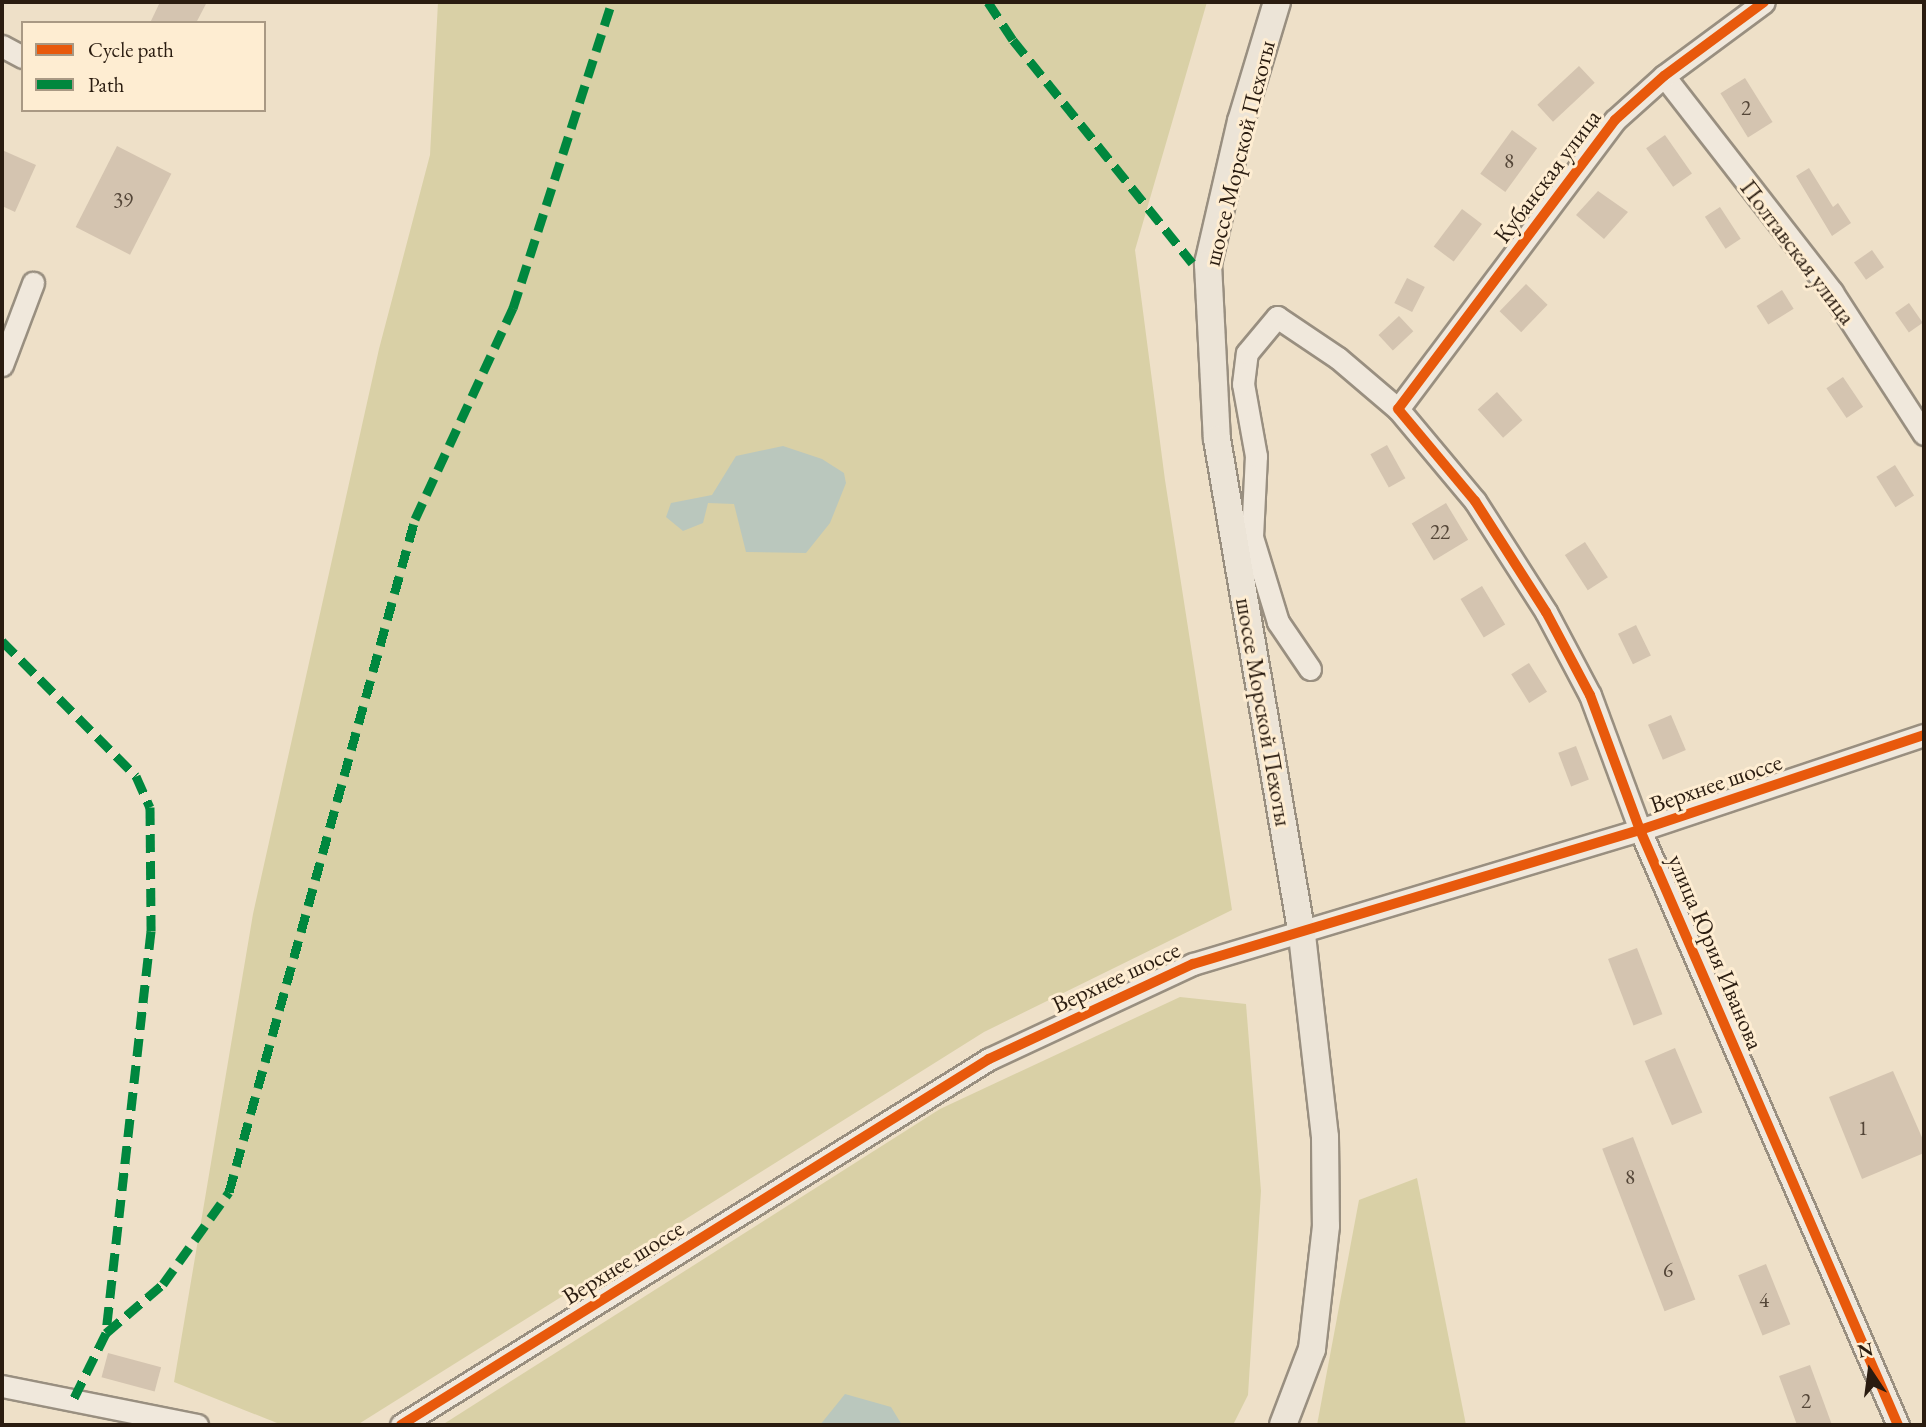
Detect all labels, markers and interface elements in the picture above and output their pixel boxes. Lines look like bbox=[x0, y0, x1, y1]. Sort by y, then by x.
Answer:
legend bbox=[21, 21, 266, 112]
text: Cycle path bbox=[88, 36, 174, 63]
street label: шоссе Морской Пехоты bbox=[1197, 37, 1281, 269]
text: Path bbox=[88, 71, 124, 98]
house number: 2 bbox=[1741, 95, 1751, 121]
street label: Кубанская улица bbox=[1487, 103, 1607, 249]
house number: 8 bbox=[1504, 148, 1514, 174]
street label: Полтавская улица bbox=[1734, 174, 1862, 330]
house number: 39 bbox=[113, 187, 133, 213]
house number: 22 bbox=[1430, 519, 1450, 545]
street label: шоссе Морской Пехоты bbox=[1230, 596, 1298, 828]
street label: Верхнее шоссе bbox=[1646, 747, 1786, 819]
street label: улица Юрия Иванова bbox=[1662, 850, 1770, 1054]
street label: Верхнее шоссе bbox=[1048, 935, 1184, 1019]
house number: 1 bbox=[1858, 1115, 1868, 1141]
house number: 8 bbox=[1625, 1164, 1635, 1190]
street label: Верхнее шоссе bbox=[557, 1213, 689, 1311]
house number: 6 bbox=[1663, 1257, 1673, 1283]
house number: 4 bbox=[1759, 1287, 1769, 1313]
north arrow bbox=[1835, 1336, 1905, 1406]
text: N bbox=[1855, 1336, 1875, 1364]
house number: 2 bbox=[1801, 1388, 1811, 1414]

